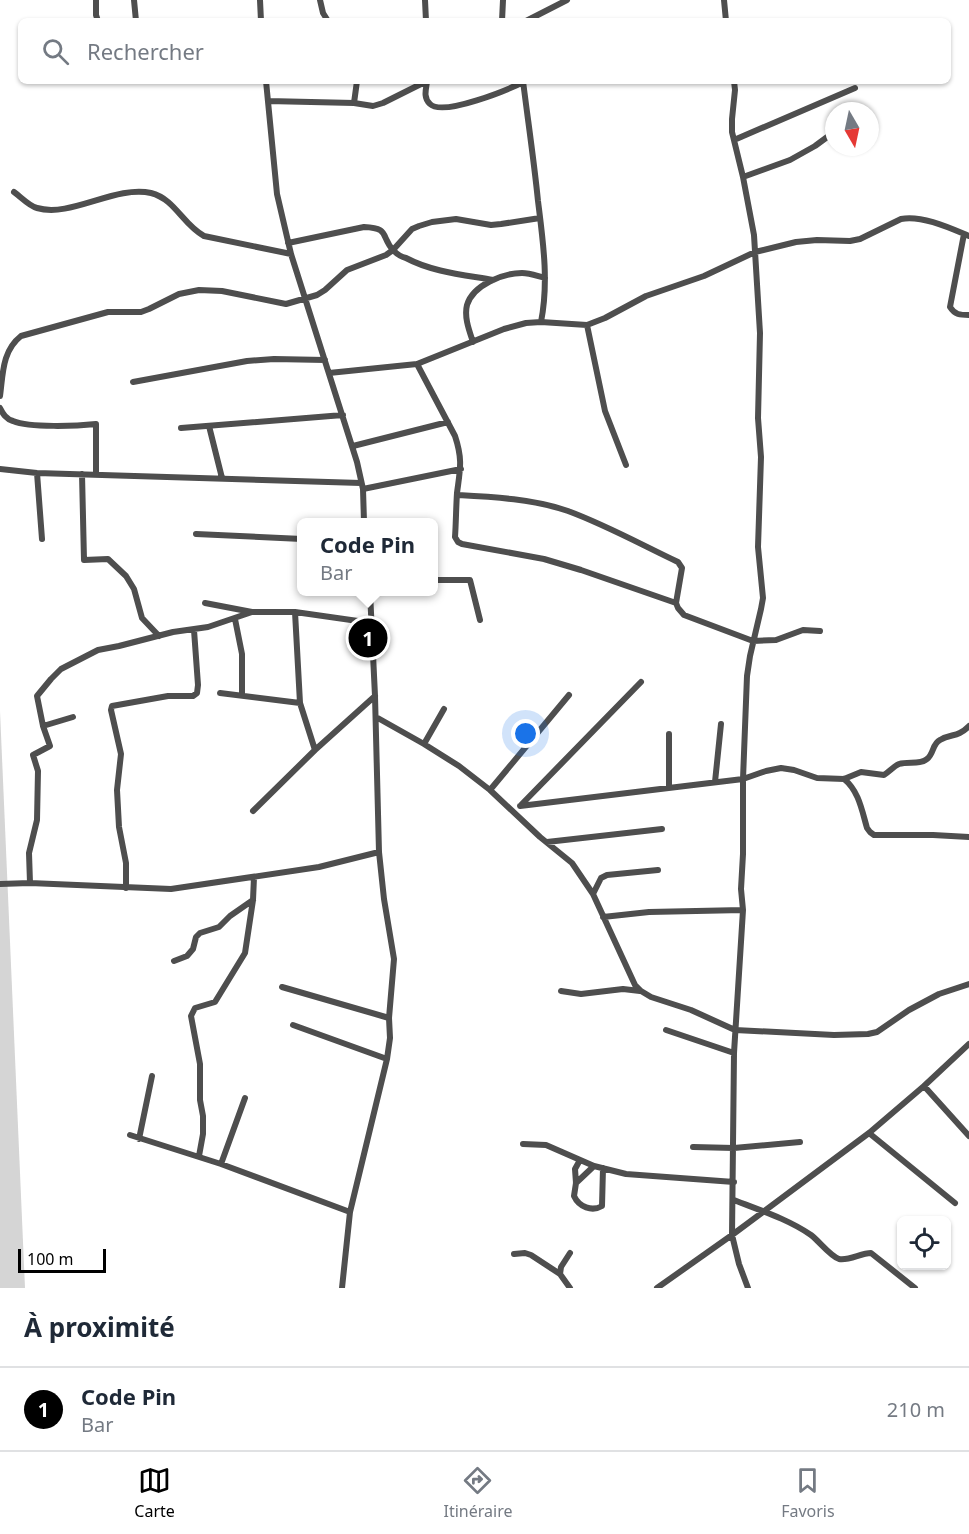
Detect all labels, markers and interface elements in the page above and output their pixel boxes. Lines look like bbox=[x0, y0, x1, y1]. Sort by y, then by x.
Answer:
search box bbox=[18, 18, 951, 84]
icon: search bbox=[39, 35, 72, 68]
text: Rechercher bbox=[87, 36, 204, 66]
north arrow bbox=[825, 102, 879, 156]
popup bbox=[297, 518, 438, 596]
text: Code Pin bbox=[320, 529, 415, 559]
text: Bar bbox=[320, 559, 352, 586]
pin: 1 bbox=[348, 616, 388, 660]
your location bbox=[511, 719, 540, 748]
map controls bbox=[897, 1216, 951, 1270]
button: locate bbox=[897, 1216, 951, 1270]
scale bar bbox=[18, 1246, 106, 1274]
text: 100 m bbox=[27, 1248, 74, 1270]
text: À proximité bbox=[24, 1309, 175, 1345]
text: Code Pin bbox=[81, 1381, 176, 1411]
text: 1 bbox=[38, 1396, 49, 1423]
text: 210 m bbox=[887, 1396, 945, 1423]
text: Bar bbox=[81, 1411, 113, 1438]
tab: Carte bbox=[134, 1464, 175, 1522]
tab: Itinéraire bbox=[444, 1464, 512, 1522]
tab: Favoris bbox=[781, 1464, 835, 1522]

